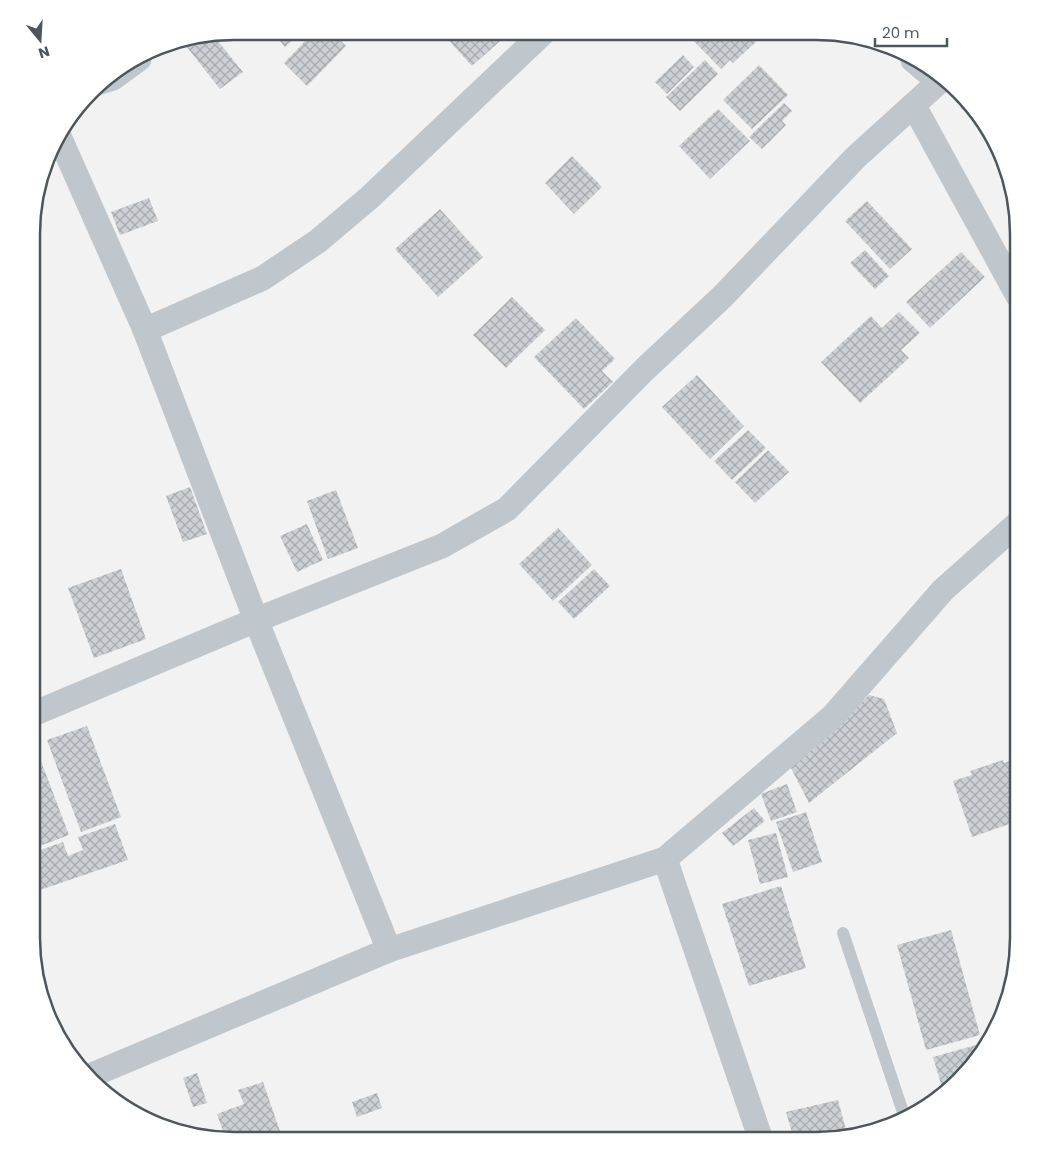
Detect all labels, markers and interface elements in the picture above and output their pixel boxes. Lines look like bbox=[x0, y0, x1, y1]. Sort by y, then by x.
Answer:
north arrow bbox=[15, 15, 65, 65]
scale bar bbox=[875, 15, 948, 47]
text: 20 m bbox=[882, 22, 920, 43]
text: N bbox=[36, 41, 52, 64]

